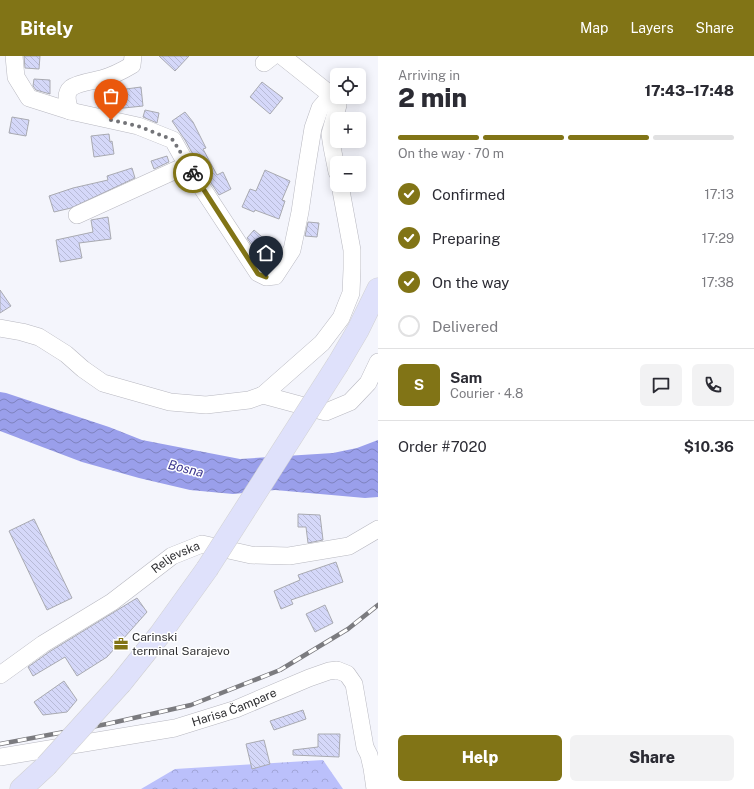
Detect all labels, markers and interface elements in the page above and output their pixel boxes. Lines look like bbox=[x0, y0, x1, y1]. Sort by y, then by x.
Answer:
text: Bitely bbox=[20, 17, 73, 39]
text: Map bbox=[580, 20, 608, 36]
text: Layers bbox=[630, 20, 674, 36]
text: Share bbox=[696, 20, 734, 36]
map controls bbox=[330, 68, 366, 192]
button: locate bbox=[330, 68, 366, 104]
text: Arriving in bbox=[398, 68, 460, 83]
pin bbox=[94, 79, 128, 120]
text: 2 min bbox=[398, 82, 467, 113]
text: 17:43–17:48 bbox=[644, 82, 734, 99]
icon: bag bbox=[100, 85, 122, 107]
button: + bbox=[330, 112, 366, 148]
text: On the way · 70 m bbox=[398, 146, 504, 161]
courier bbox=[173, 153, 213, 193]
button: − bbox=[330, 156, 366, 192]
icon: bike bbox=[182, 162, 204, 184]
icon: check bbox=[398, 183, 420, 205]
text: Confirmed bbox=[432, 186, 505, 203]
text: 17:13 bbox=[704, 187, 734, 202]
icon: check bbox=[398, 227, 420, 249]
text: Preparing bbox=[432, 230, 501, 247]
text: 17:29 bbox=[702, 231, 734, 246]
pin bbox=[249, 236, 283, 277]
icon: home bbox=[255, 242, 277, 264]
icon: check bbox=[398, 271, 420, 293]
text: On the way bbox=[432, 274, 509, 291]
text: 17:38 bbox=[701, 275, 734, 290]
text: Delivered bbox=[432, 318, 498, 335]
button: chat bbox=[640, 364, 682, 406]
button: phone bbox=[692, 364, 734, 406]
text: Sam bbox=[450, 369, 482, 386]
text: S bbox=[414, 376, 424, 393]
text: Courier · 4.8 bbox=[450, 386, 523, 401]
text: Order #7020 bbox=[398, 438, 487, 455]
text: $10.36 bbox=[684, 438, 734, 455]
water label: Bosna bbox=[167, 457, 205, 480]
street label: Reljevska bbox=[149, 539, 202, 576]
place label: Carinski terminal Sarajevo bbox=[132, 630, 230, 658]
office icon: Carinski terminal Sarajevo bbox=[113, 636, 129, 652]
street label: Harisa Čampare bbox=[190, 685, 279, 729]
button: Help bbox=[398, 735, 562, 781]
button: Share bbox=[570, 735, 734, 781]

